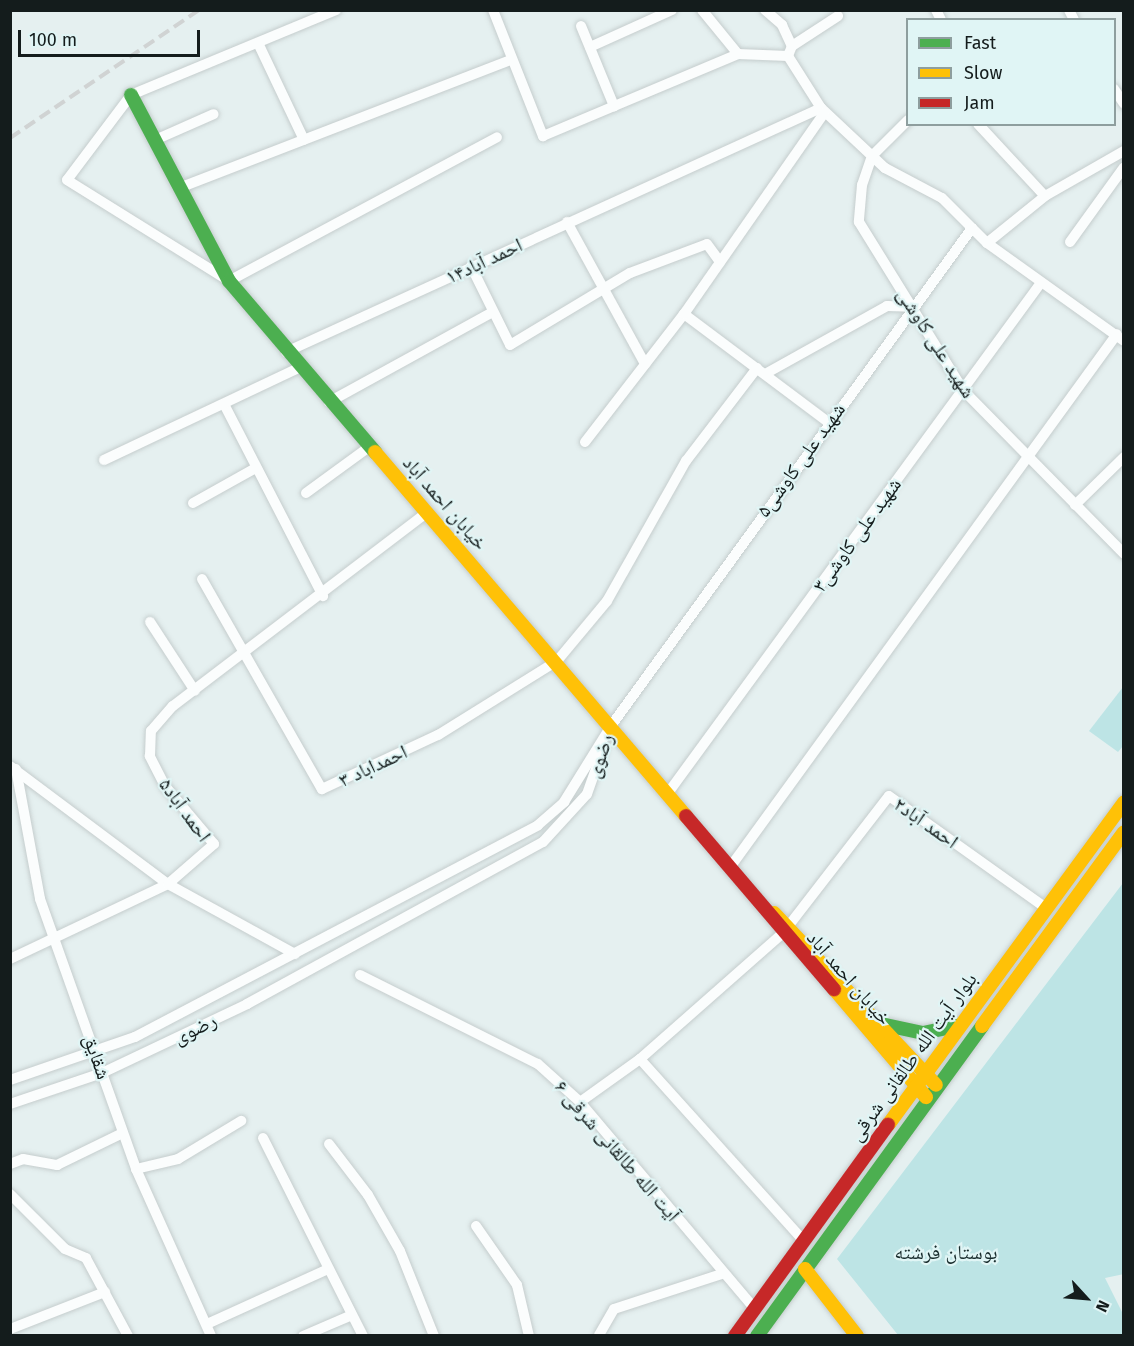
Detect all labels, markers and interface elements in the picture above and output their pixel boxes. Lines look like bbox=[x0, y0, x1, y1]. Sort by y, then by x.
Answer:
scale bar bbox=[21, 18, 202, 56]
legend bbox=[906, 18, 1116, 126]
text: 100 m bbox=[29, 29, 77, 51]
text: Fast bbox=[964, 32, 996, 54]
text: Slow bbox=[964, 62, 1002, 84]
text: Jam bbox=[964, 92, 995, 114]
street label: احمد آباد۱۴ bbox=[442, 233, 526, 289]
street label: شهید علی کاوشی bbox=[892, 283, 980, 403]
street label: شهید علی کاوشی۵ bbox=[751, 398, 851, 522]
street label: خیابان احمد آباد bbox=[398, 451, 492, 555]
street label: شهید علی کاوشی۳ bbox=[807, 473, 907, 597]
street label: رضوی bbox=[581, 731, 619, 781]
street label: احمداباد ۳ bbox=[335, 740, 411, 792]
street label: احمد آباد۵ bbox=[154, 773, 216, 847]
street label: احمد آباد۲ bbox=[889, 792, 963, 854]
street label: خیابان احمد آباد bbox=[802, 926, 896, 1030]
street label: بلوار آیت الله طالقانی شرقی bbox=[844, 968, 982, 1146]
street label: رضوی bbox=[169, 1008, 221, 1050]
street label: شقایق bbox=[78, 1032, 116, 1082]
street label: آیت الله طالقانی شرقی ۶ bbox=[549, 1076, 685, 1226]
park label: بوستان فرشته bbox=[894, 1240, 998, 1264]
north arrow bbox=[1056, 1268, 1116, 1328]
text: N bbox=[1092, 1297, 1113, 1315]

